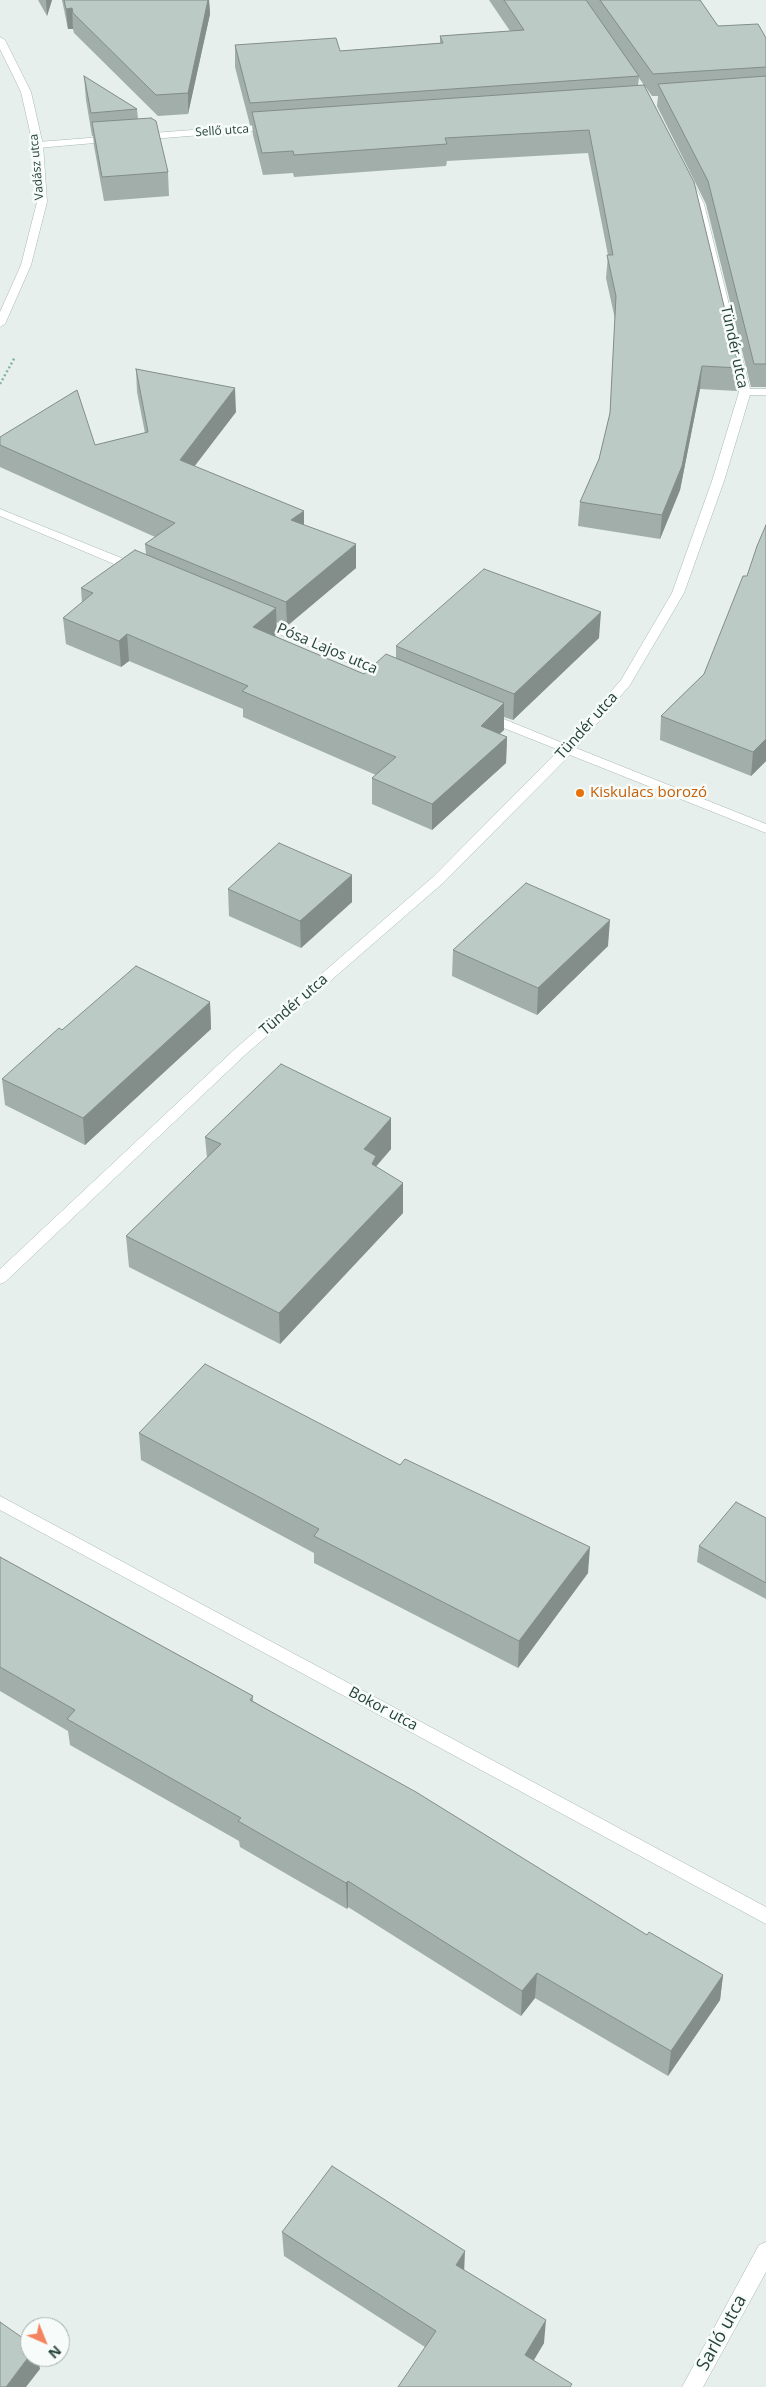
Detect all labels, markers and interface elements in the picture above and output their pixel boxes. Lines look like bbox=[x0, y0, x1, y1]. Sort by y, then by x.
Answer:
street label: Sellő utca bbox=[195, 122, 249, 140]
street label: Vadász utca bbox=[27, 133, 47, 201]
street label: Tündér utca bbox=[716, 304, 752, 390]
street label: Pósa Lajos utca bbox=[274, 620, 380, 678]
street label: Tündér utca bbox=[552, 689, 622, 763]
place label: Kiskulacs borozó bbox=[590, 784, 707, 802]
marker: Kiskulacs borozó bbox=[574, 787, 586, 799]
street label: Tündér utca bbox=[256, 971, 332, 1039]
street label: Bokor utca bbox=[345, 1683, 421, 1735]
street label: Sarló utca bbox=[692, 2291, 752, 2375]
north arrow bbox=[20, 2317, 70, 2367]
text: N bbox=[44, 2342, 66, 2363]

